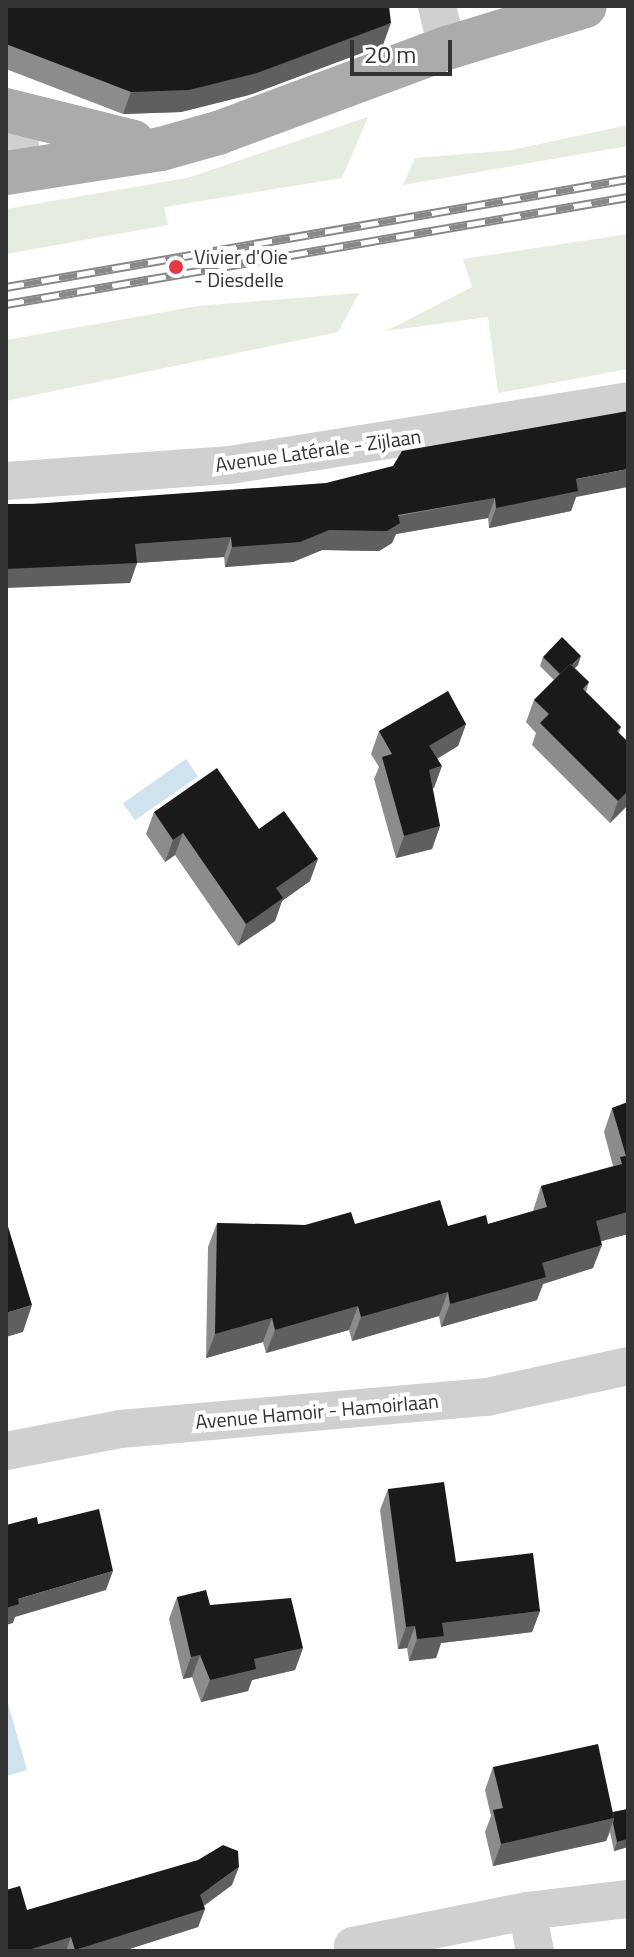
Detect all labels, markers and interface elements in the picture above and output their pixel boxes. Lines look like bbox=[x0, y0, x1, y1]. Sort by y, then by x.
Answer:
scale bar bbox=[354, 24, 456, 74]
text: 20 m bbox=[364, 36, 416, 72]
place label: Vivier d'Oie - Diesdelle bbox=[194, 244, 288, 291]
marker: Vivier d'Oie - Diesdelle bbox=[165, 256, 187, 278]
street label: Avenue Latérale - Zijlaan bbox=[213, 424, 423, 476]
street label: Avenue Hamoir - Hamoirlaan bbox=[194, 1388, 440, 1434]

